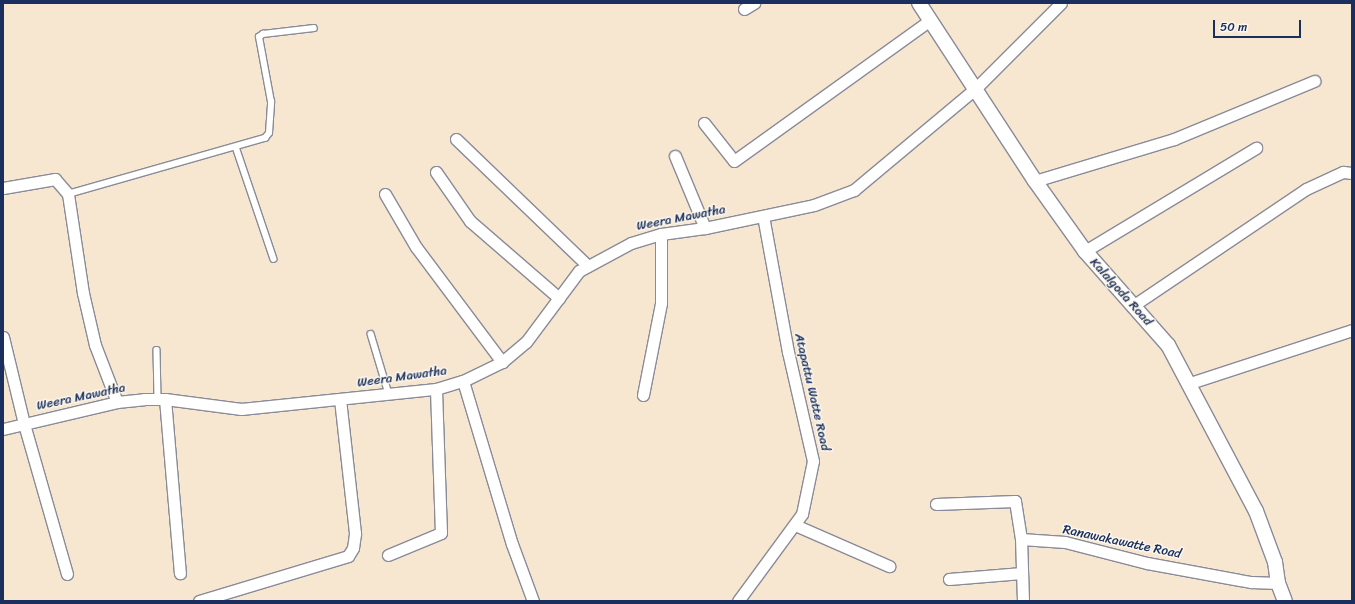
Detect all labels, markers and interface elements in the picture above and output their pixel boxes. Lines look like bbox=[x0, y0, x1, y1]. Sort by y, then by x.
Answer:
scale bar bbox=[1215, 12, 1303, 38]
text: 50 m bbox=[1220, 16, 1247, 38]
street label: Weera Mawatha bbox=[635, 202, 727, 234]
street label: Kalalgoda Road bbox=[1086, 255, 1156, 329]
street label: Atapattu Watte Road bbox=[791, 332, 833, 452]
street label: Weera Mawatha bbox=[356, 363, 448, 391]
street label: Weera Mawatha bbox=[35, 380, 127, 414]
street label: Ranawakawatte Road bbox=[1061, 522, 1183, 562]

